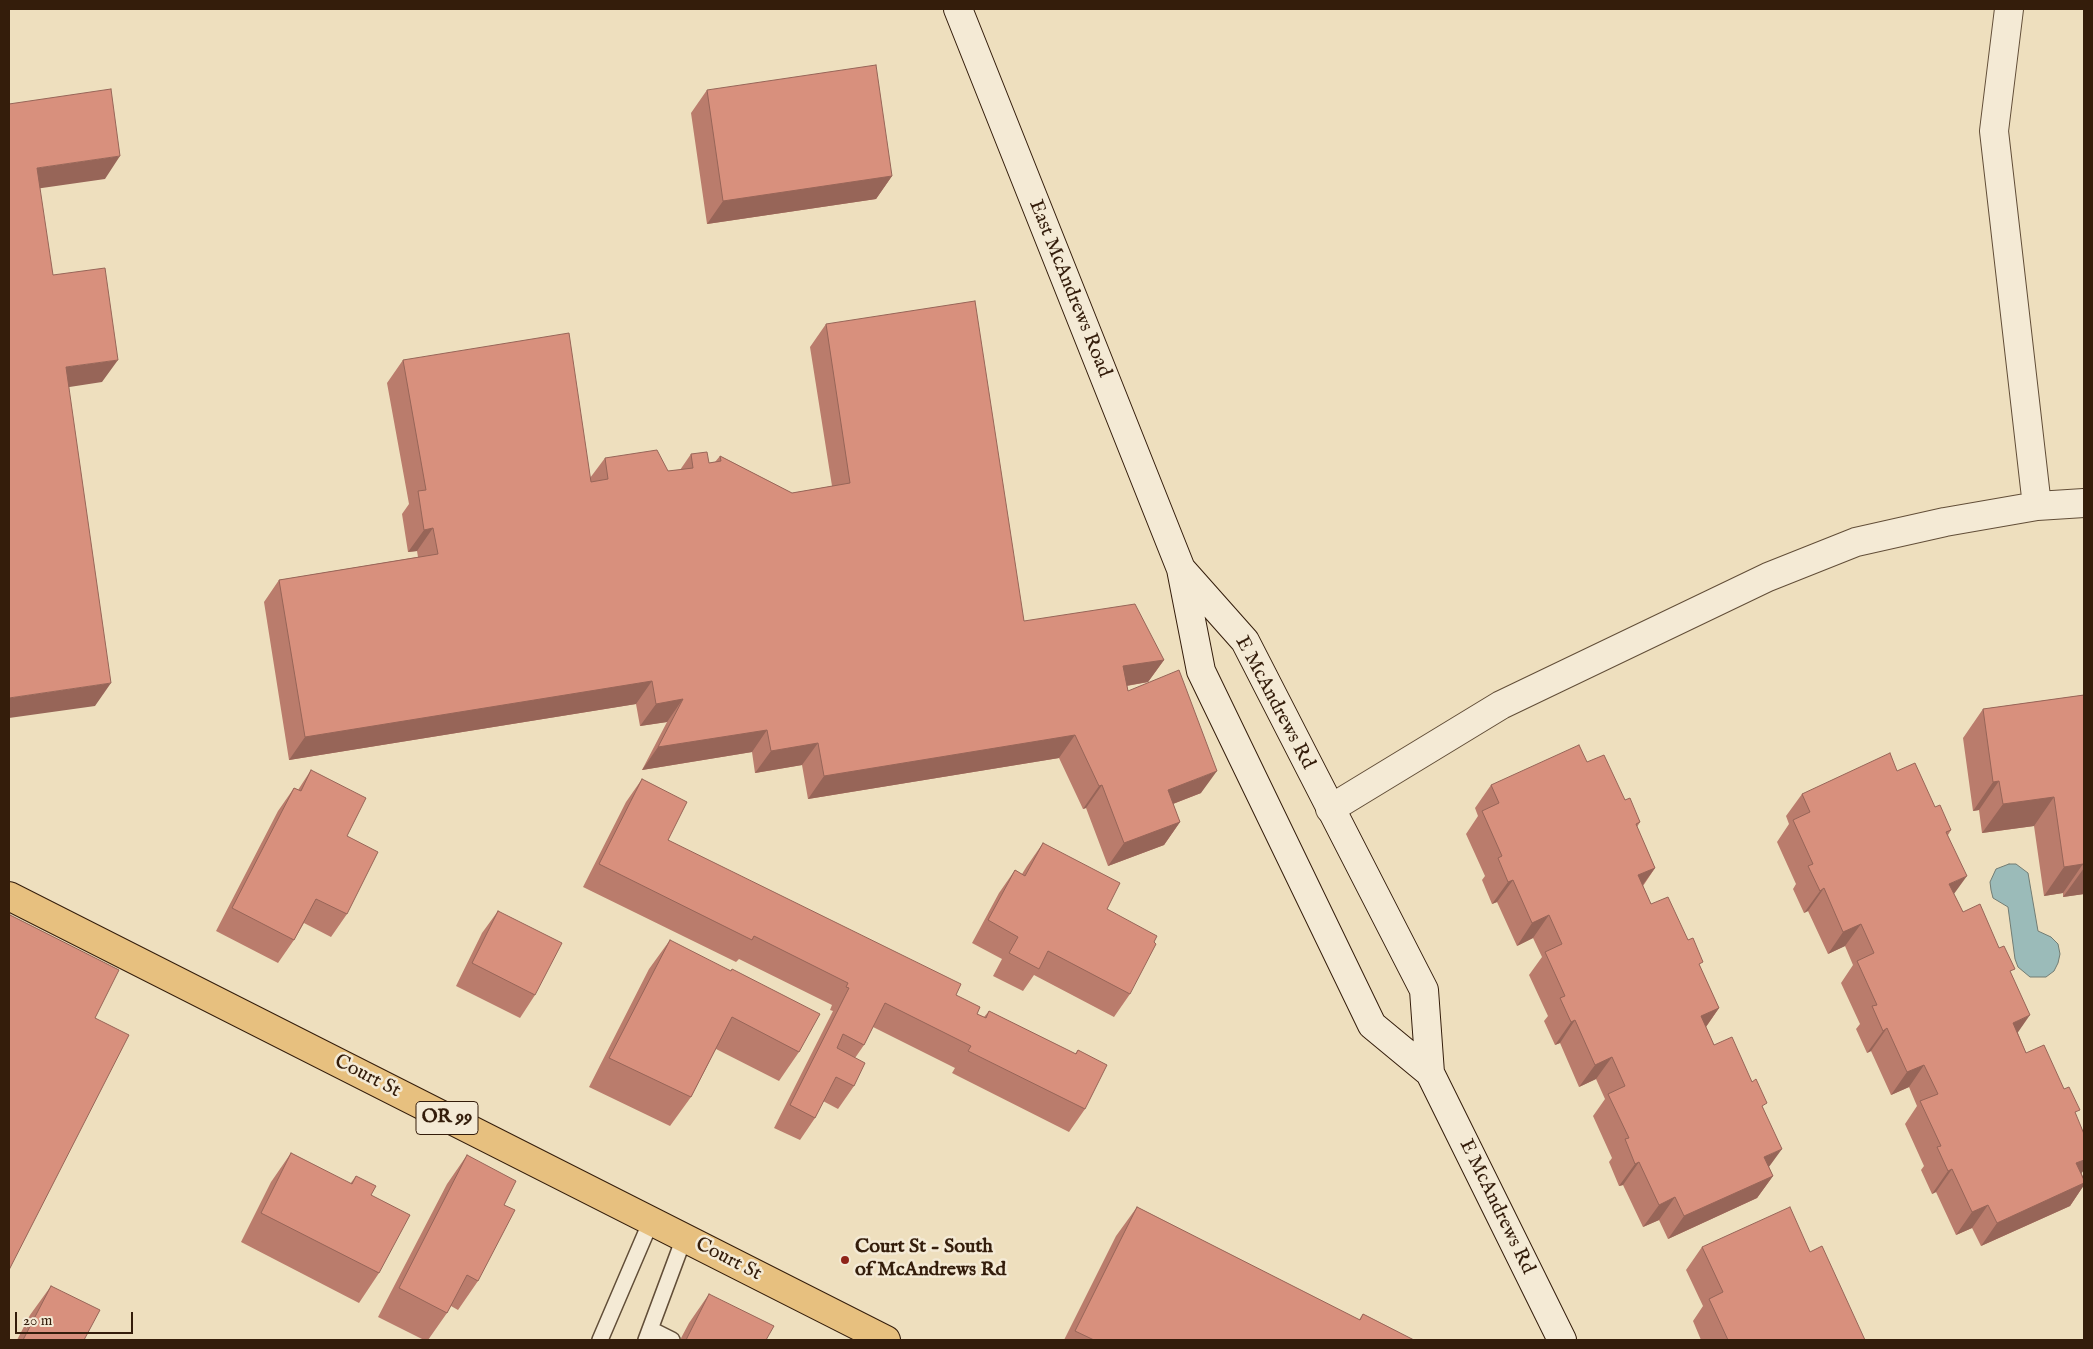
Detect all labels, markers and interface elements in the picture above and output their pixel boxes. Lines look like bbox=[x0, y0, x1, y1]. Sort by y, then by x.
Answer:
street label: East McAndrews Road bbox=[1022, 197, 1116, 381]
street label: E McAndrews Rd bbox=[1229, 632, 1319, 774]
street label: Court St bbox=[330, 1050, 404, 1104]
road number: OR 99 bbox=[416, 1102, 478, 1134]
street label: E McAndrews Rd bbox=[1453, 1136, 1539, 1278]
street label: Court St bbox=[691, 1233, 765, 1287]
place label: Court St - South of McAndrews Rd bbox=[855, 1236, 1006, 1283]
marker: Court St - South of McAndrews Rd bbox=[839, 1254, 851, 1266]
scale bar bbox=[18, 1302, 135, 1334]
text: 20 m bbox=[23, 1311, 52, 1330]

